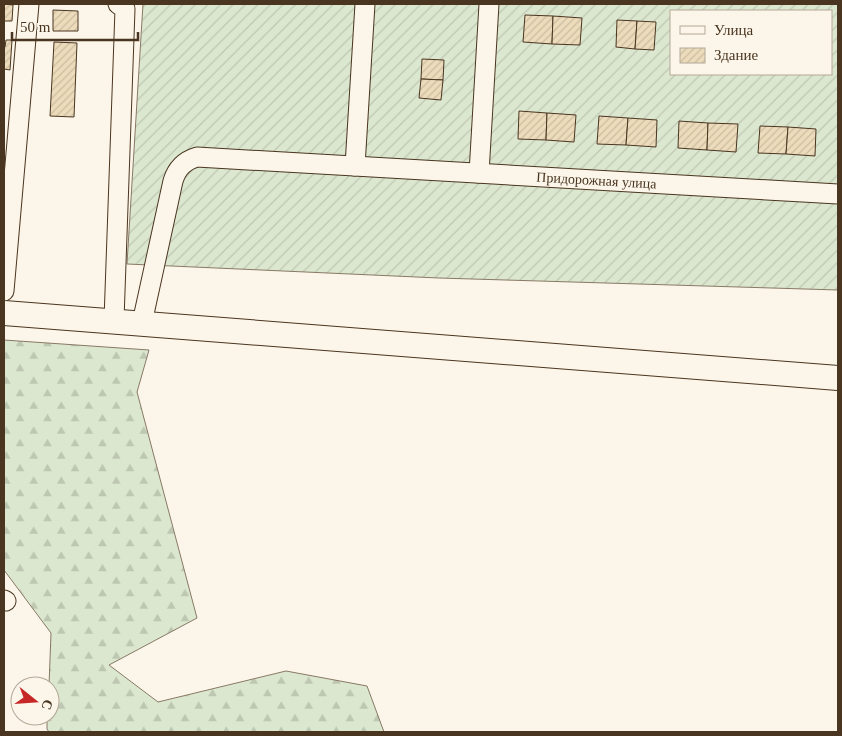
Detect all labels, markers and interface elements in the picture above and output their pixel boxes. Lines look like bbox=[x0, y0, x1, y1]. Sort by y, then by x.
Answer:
scale bar bbox=[12, 10, 139, 42]
legend bbox=[670, 10, 832, 75]
text: 50 m bbox=[20, 19, 51, 35]
text: Улица bbox=[714, 22, 753, 38]
text: Здание bbox=[714, 47, 758, 63]
street label: Придорожная улица bbox=[536, 170, 658, 192]
north arrow bbox=[10, 676, 60, 726]
text: С bbox=[38, 698, 56, 712]

